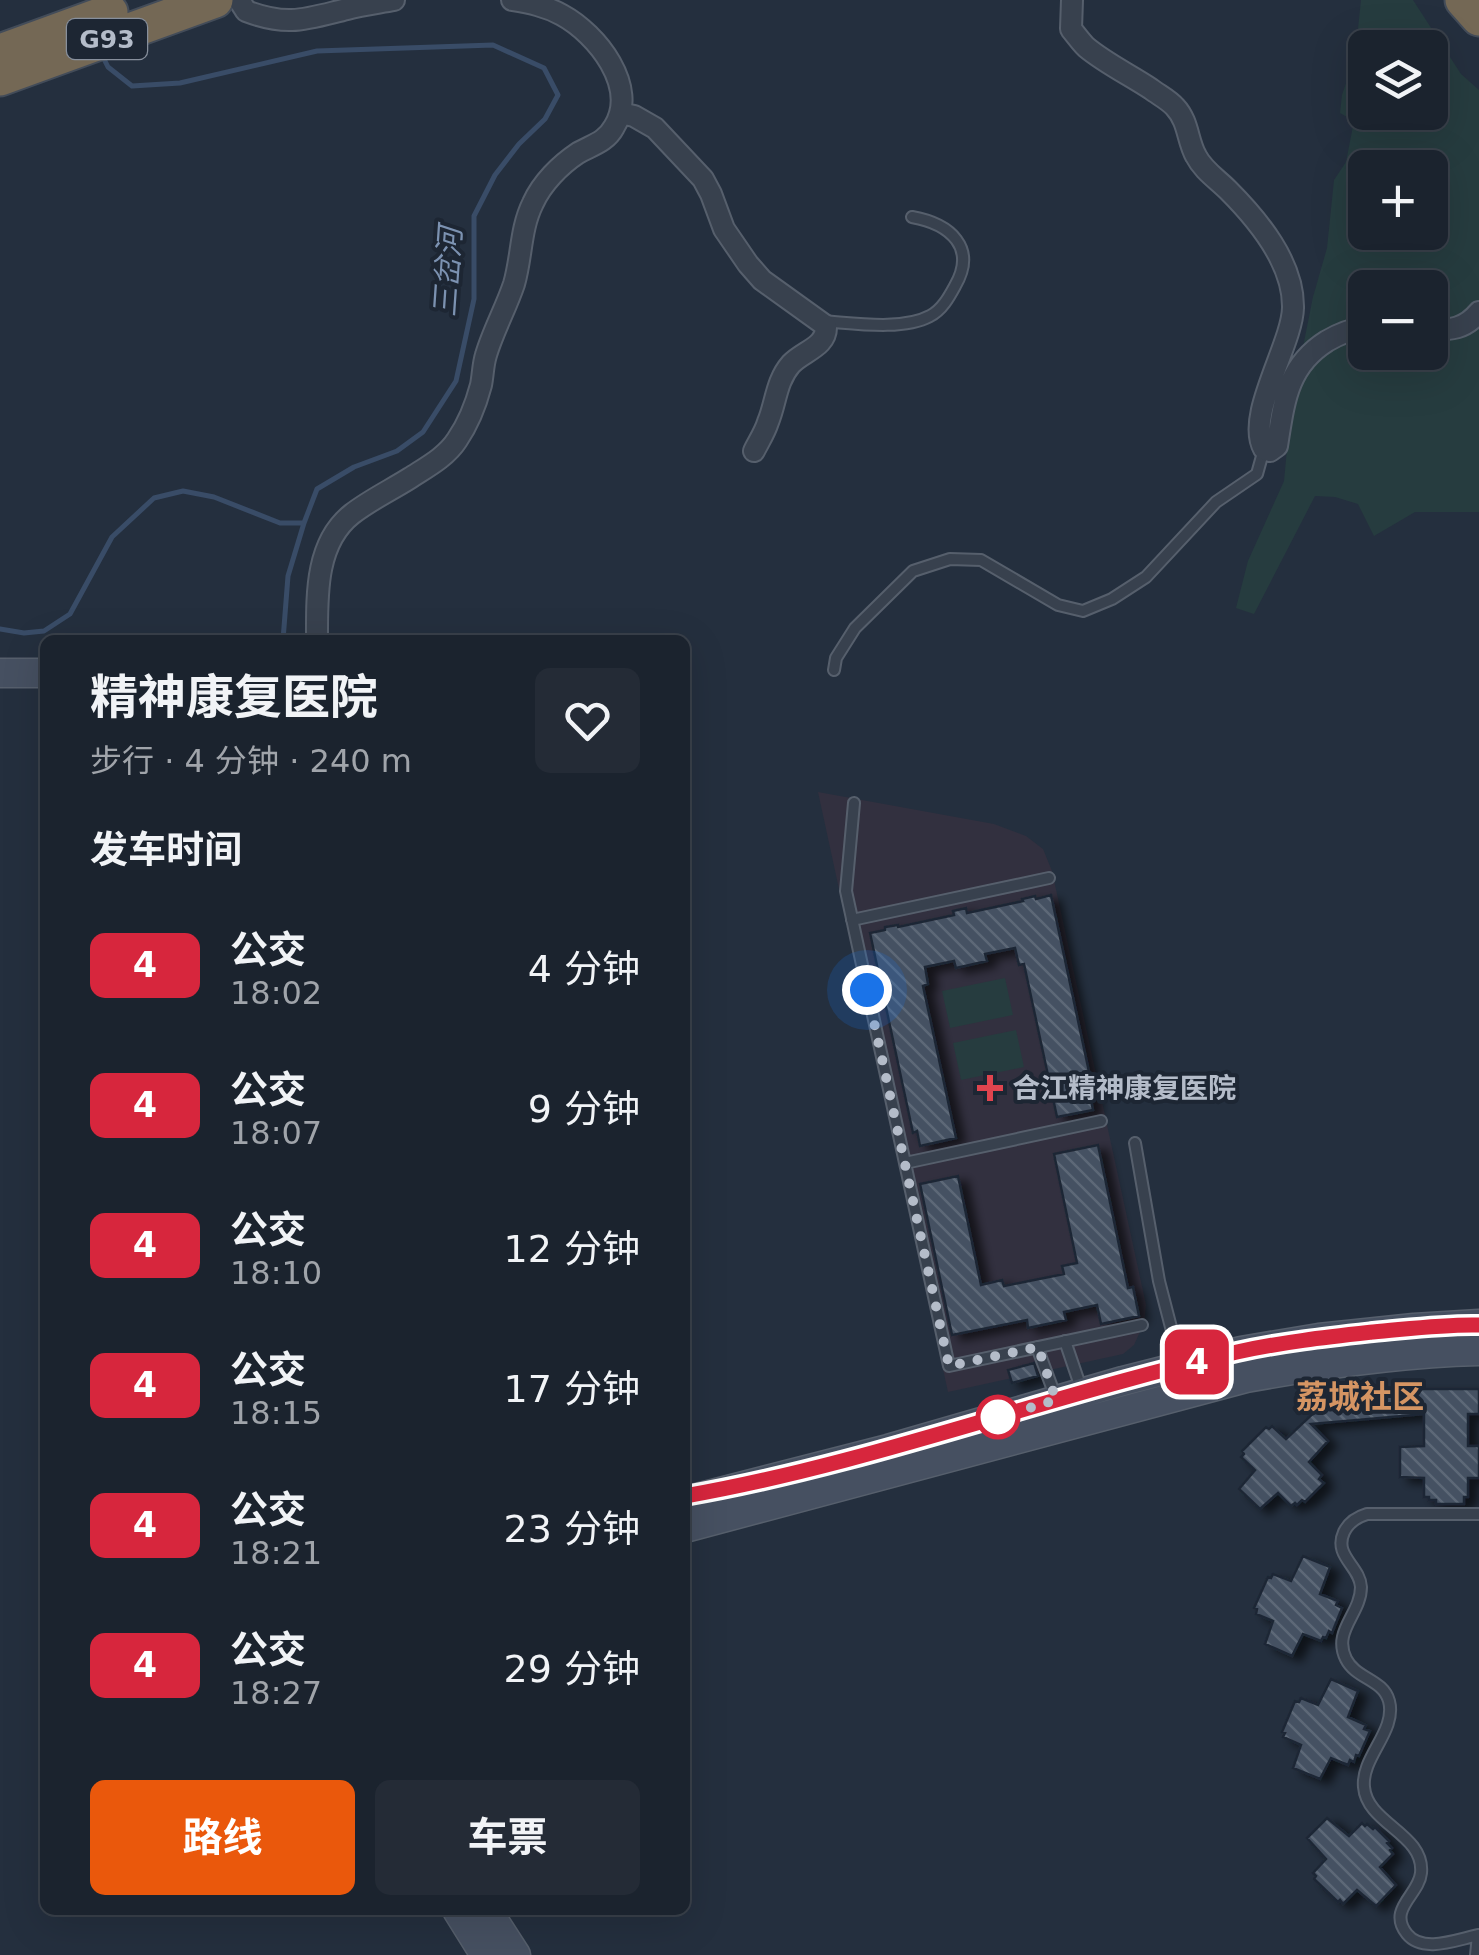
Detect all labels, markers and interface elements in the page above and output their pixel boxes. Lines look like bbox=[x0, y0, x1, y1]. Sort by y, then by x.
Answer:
road number: G93 bbox=[67, 19, 147, 59]
map controls bbox=[1348, 30, 1448, 370]
button: layers bbox=[1348, 30, 1448, 130]
button: + bbox=[1348, 150, 1448, 250]
water label: 三岔河 bbox=[427, 221, 468, 318]
button: − bbox=[1348, 270, 1448, 370]
button: heart bbox=[535, 668, 640, 773]
text: 精神康复医院 bbox=[90, 669, 378, 725]
text: 步行 · 4 分钟 · 240 m bbox=[90, 742, 412, 780]
text: 发车时间 bbox=[90, 828, 242, 872]
text: 公交 bbox=[230, 928, 306, 972]
text: 4 bbox=[133, 945, 157, 985]
text: 4 分钟 bbox=[528, 947, 640, 991]
your location bbox=[842, 965, 892, 1015]
text: 18:02 bbox=[230, 974, 322, 1012]
text: 公交 bbox=[230, 1068, 306, 1112]
place label: 合江精神康复医院 bbox=[1012, 1072, 1236, 1105]
marker: 合江精神康复医院 bbox=[977, 1075, 1003, 1101]
text: 4 bbox=[133, 1085, 157, 1125]
text: 9 分钟 bbox=[528, 1087, 640, 1131]
text: 18:07 bbox=[230, 1114, 322, 1152]
text: 公交 bbox=[230, 1208, 306, 1252]
text: 4 bbox=[133, 1225, 157, 1265]
text: 12 分钟 bbox=[504, 1227, 640, 1271]
text: 18:10 bbox=[230, 1254, 322, 1292]
line badge: 4 bbox=[1164, 1330, 1230, 1394]
text: 4 bbox=[1185, 1342, 1209, 1382]
text: 公交 bbox=[230, 1348, 306, 1392]
text: 4 bbox=[133, 1365, 157, 1405]
text: 17 分钟 bbox=[504, 1367, 640, 1411]
district label: 荔城社区 bbox=[1296, 1378, 1424, 1416]
text: 18:15 bbox=[230, 1394, 322, 1432]
unlabelled marker bbox=[977, 1396, 1019, 1438]
text: 公交 bbox=[230, 1488, 306, 1532]
text: 4 bbox=[133, 1505, 157, 1545]
text: 23 分钟 bbox=[504, 1507, 640, 1551]
text: 18:21 bbox=[230, 1534, 322, 1572]
text: 公交 bbox=[230, 1628, 306, 1672]
text: 4 bbox=[133, 1645, 157, 1685]
text: 29 分钟 bbox=[504, 1647, 640, 1691]
text: 18:27 bbox=[230, 1674, 322, 1712]
button: 路线 bbox=[90, 1780, 355, 1895]
button: 车票 bbox=[375, 1780, 640, 1895]

